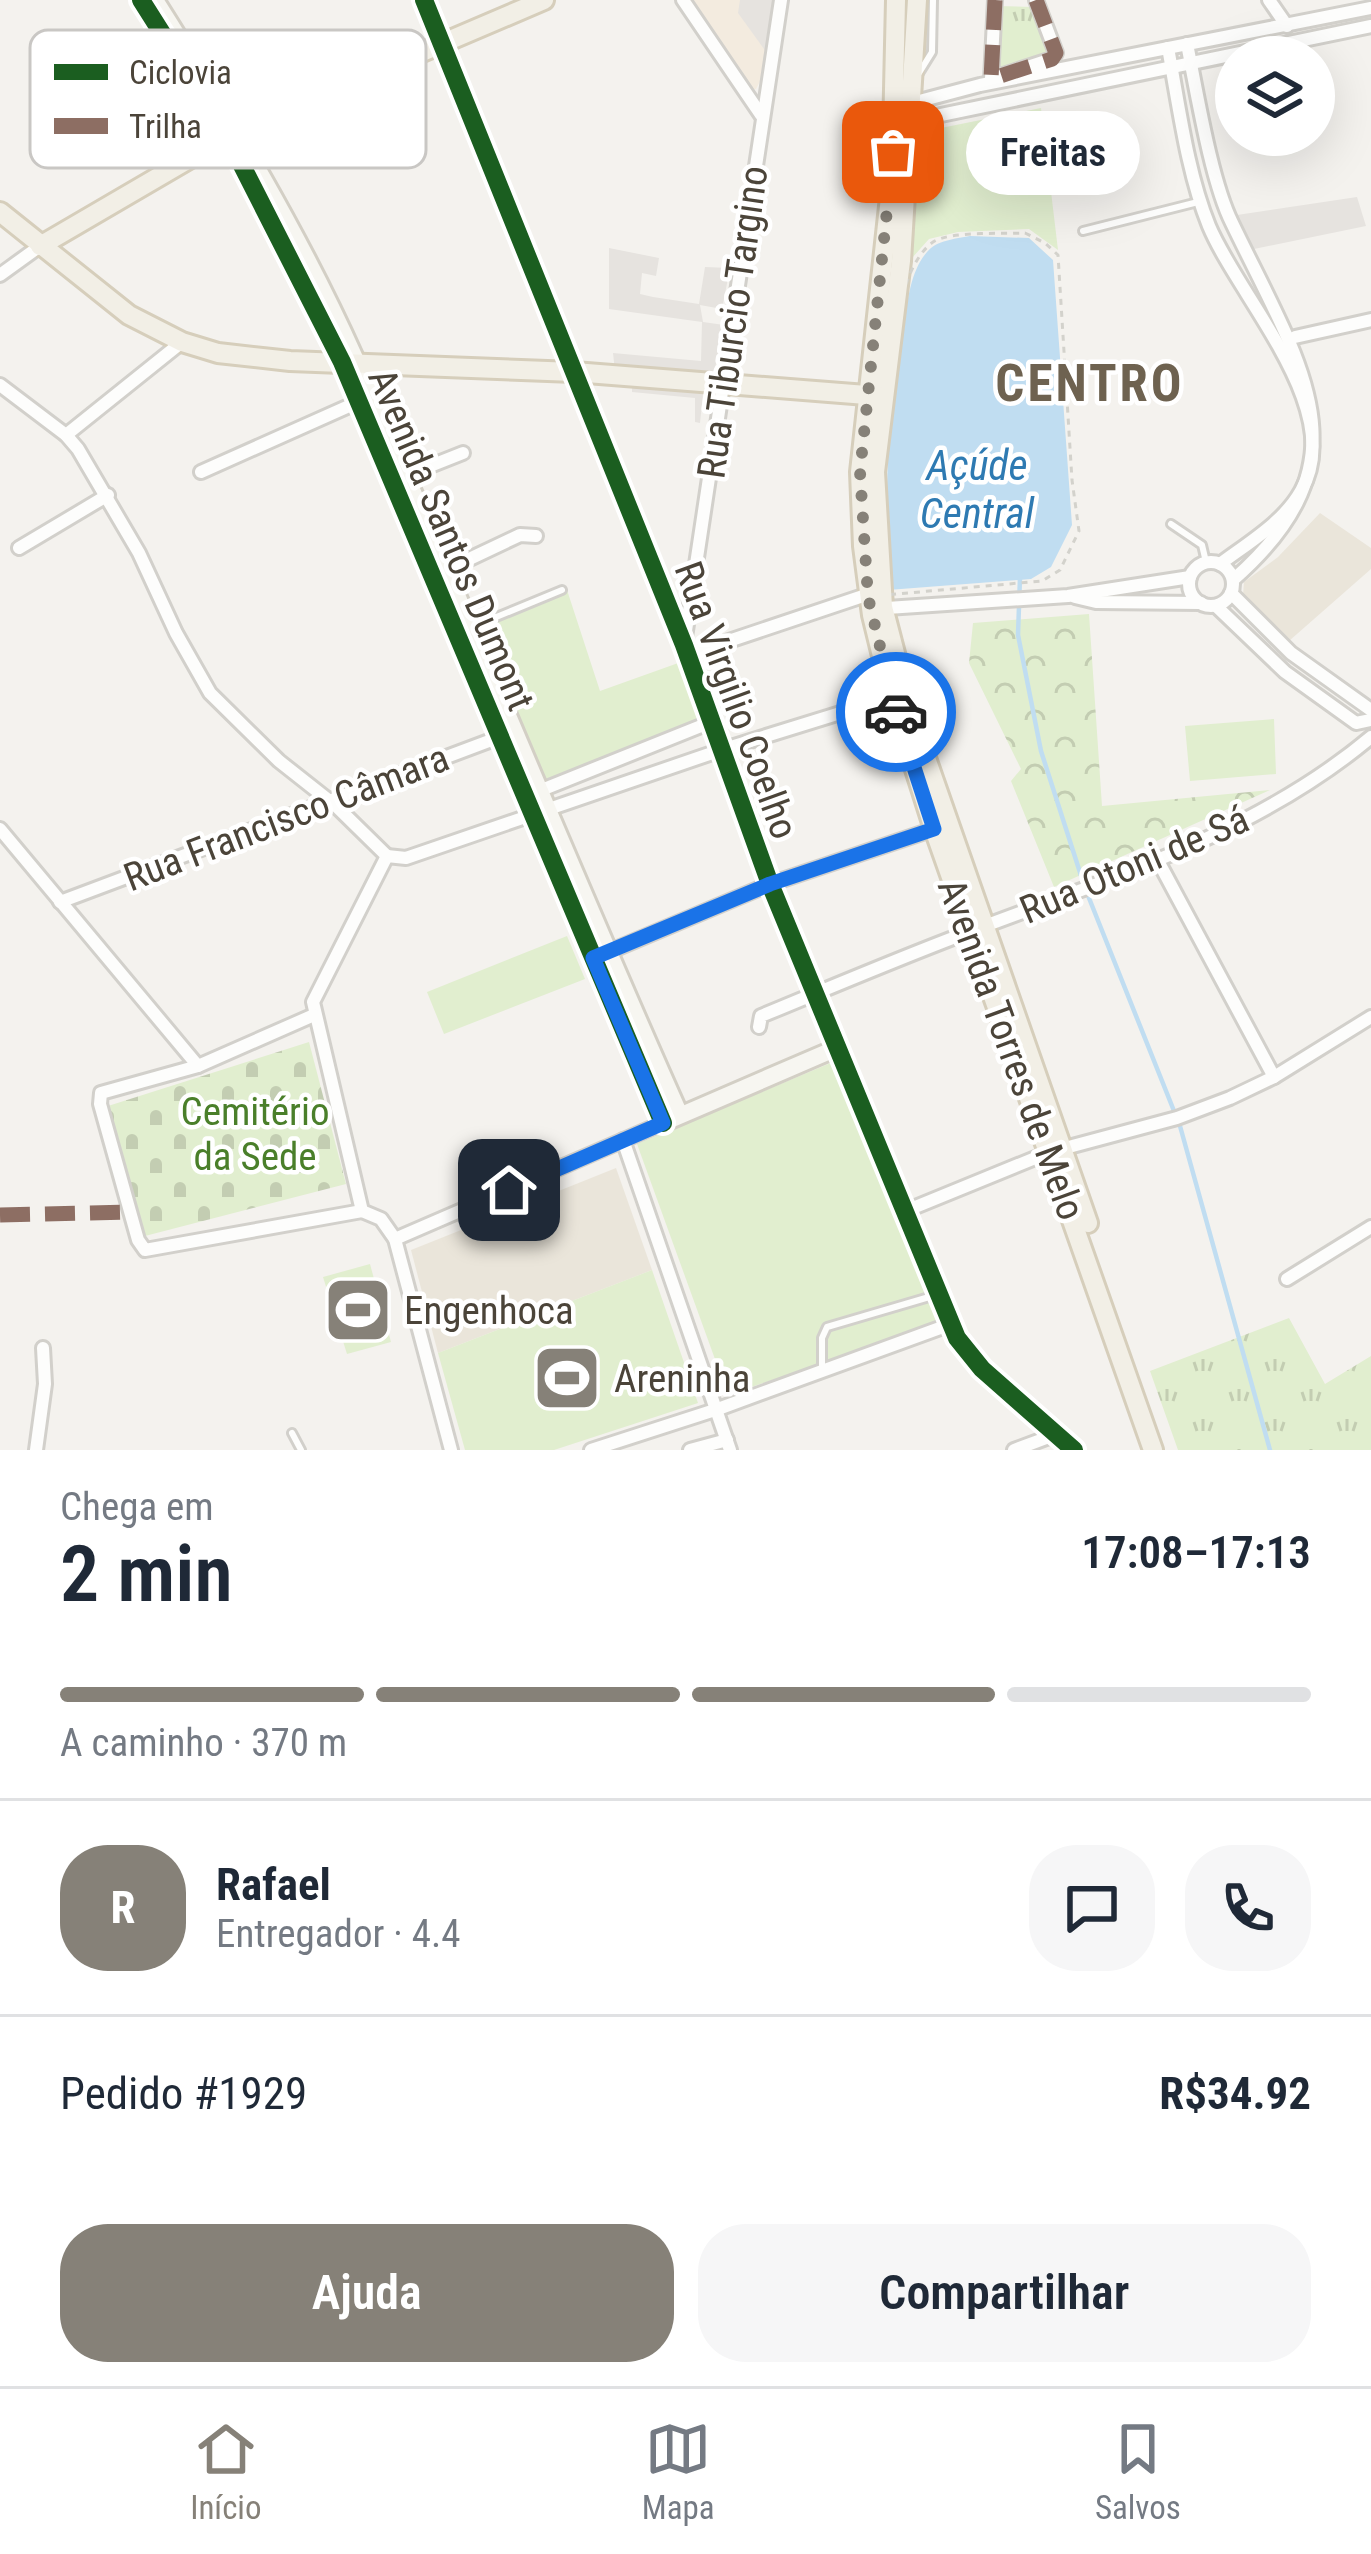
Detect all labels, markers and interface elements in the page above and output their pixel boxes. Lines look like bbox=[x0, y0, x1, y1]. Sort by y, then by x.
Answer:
legend bbox=[30, 30, 426, 168]
map controls bbox=[1215, 36, 1335, 156]
button: layers bbox=[1215, 36, 1335, 156]
text: Ciclovia bbox=[129, 53, 232, 92]
pin bbox=[842, 101, 944, 203]
text: Trilha bbox=[129, 107, 202, 146]
callout: Freitas bbox=[965, 110, 1139, 194]
icon: bag bbox=[860, 119, 926, 185]
text: Freitas bbox=[1000, 130, 1106, 176]
street label: Rua Tiburcio Targino bbox=[688, 163, 778, 481]
district label: CENTRO bbox=[995, 354, 1185, 413]
street label: Avenida Santos Dumont bbox=[358, 362, 544, 717]
water label: Açúde Central bbox=[920, 441, 1035, 538]
street label: Rua Virgilio Coelho bbox=[665, 556, 808, 845]
courier bbox=[836, 652, 956, 772]
icon: car bbox=[863, 679, 929, 745]
street label: Rua Francisco Câmara bbox=[118, 735, 455, 901]
street label: Rua Otoni de Sá bbox=[1013, 796, 1256, 934]
street label: Avenida Torres de Melo bbox=[928, 873, 1094, 1226]
park label: Cemitério da Sede bbox=[181, 1089, 329, 1180]
pin bbox=[458, 1139, 560, 1241]
icon: home bbox=[476, 1157, 542, 1223]
sports icon: Engenhoca bbox=[323, 1275, 393, 1345]
place label: Engenhoca bbox=[404, 1288, 574, 1334]
sports icon: Areninha bbox=[532, 1343, 602, 1413]
place label: Areninha bbox=[614, 1356, 751, 1402]
text: Chega em bbox=[60, 1484, 214, 1530]
text: 17:08–17:13 bbox=[1081, 1526, 1311, 1579]
text: 2 min bbox=[60, 1529, 233, 1620]
text: A caminho · 370 m bbox=[60, 1720, 347, 1766]
button: chat bbox=[1029, 1845, 1155, 1971]
button: phone bbox=[1185, 1845, 1311, 1971]
text: Rafael bbox=[216, 1858, 331, 1911]
text: R bbox=[111, 1881, 135, 1934]
text: Entregador · 4.4 bbox=[216, 1911, 461, 1957]
text: Pedido #1929 bbox=[60, 2067, 307, 2120]
text: R$34.92 bbox=[1159, 2067, 1311, 2120]
button: Ajuda bbox=[60, 2224, 674, 2362]
button: Compartilhar bbox=[698, 2224, 1311, 2362]
tab: Início bbox=[190, 2416, 262, 2527]
tab: Mapa bbox=[642, 2416, 715, 2527]
tab: Salvos bbox=[1095, 2416, 1181, 2527]

